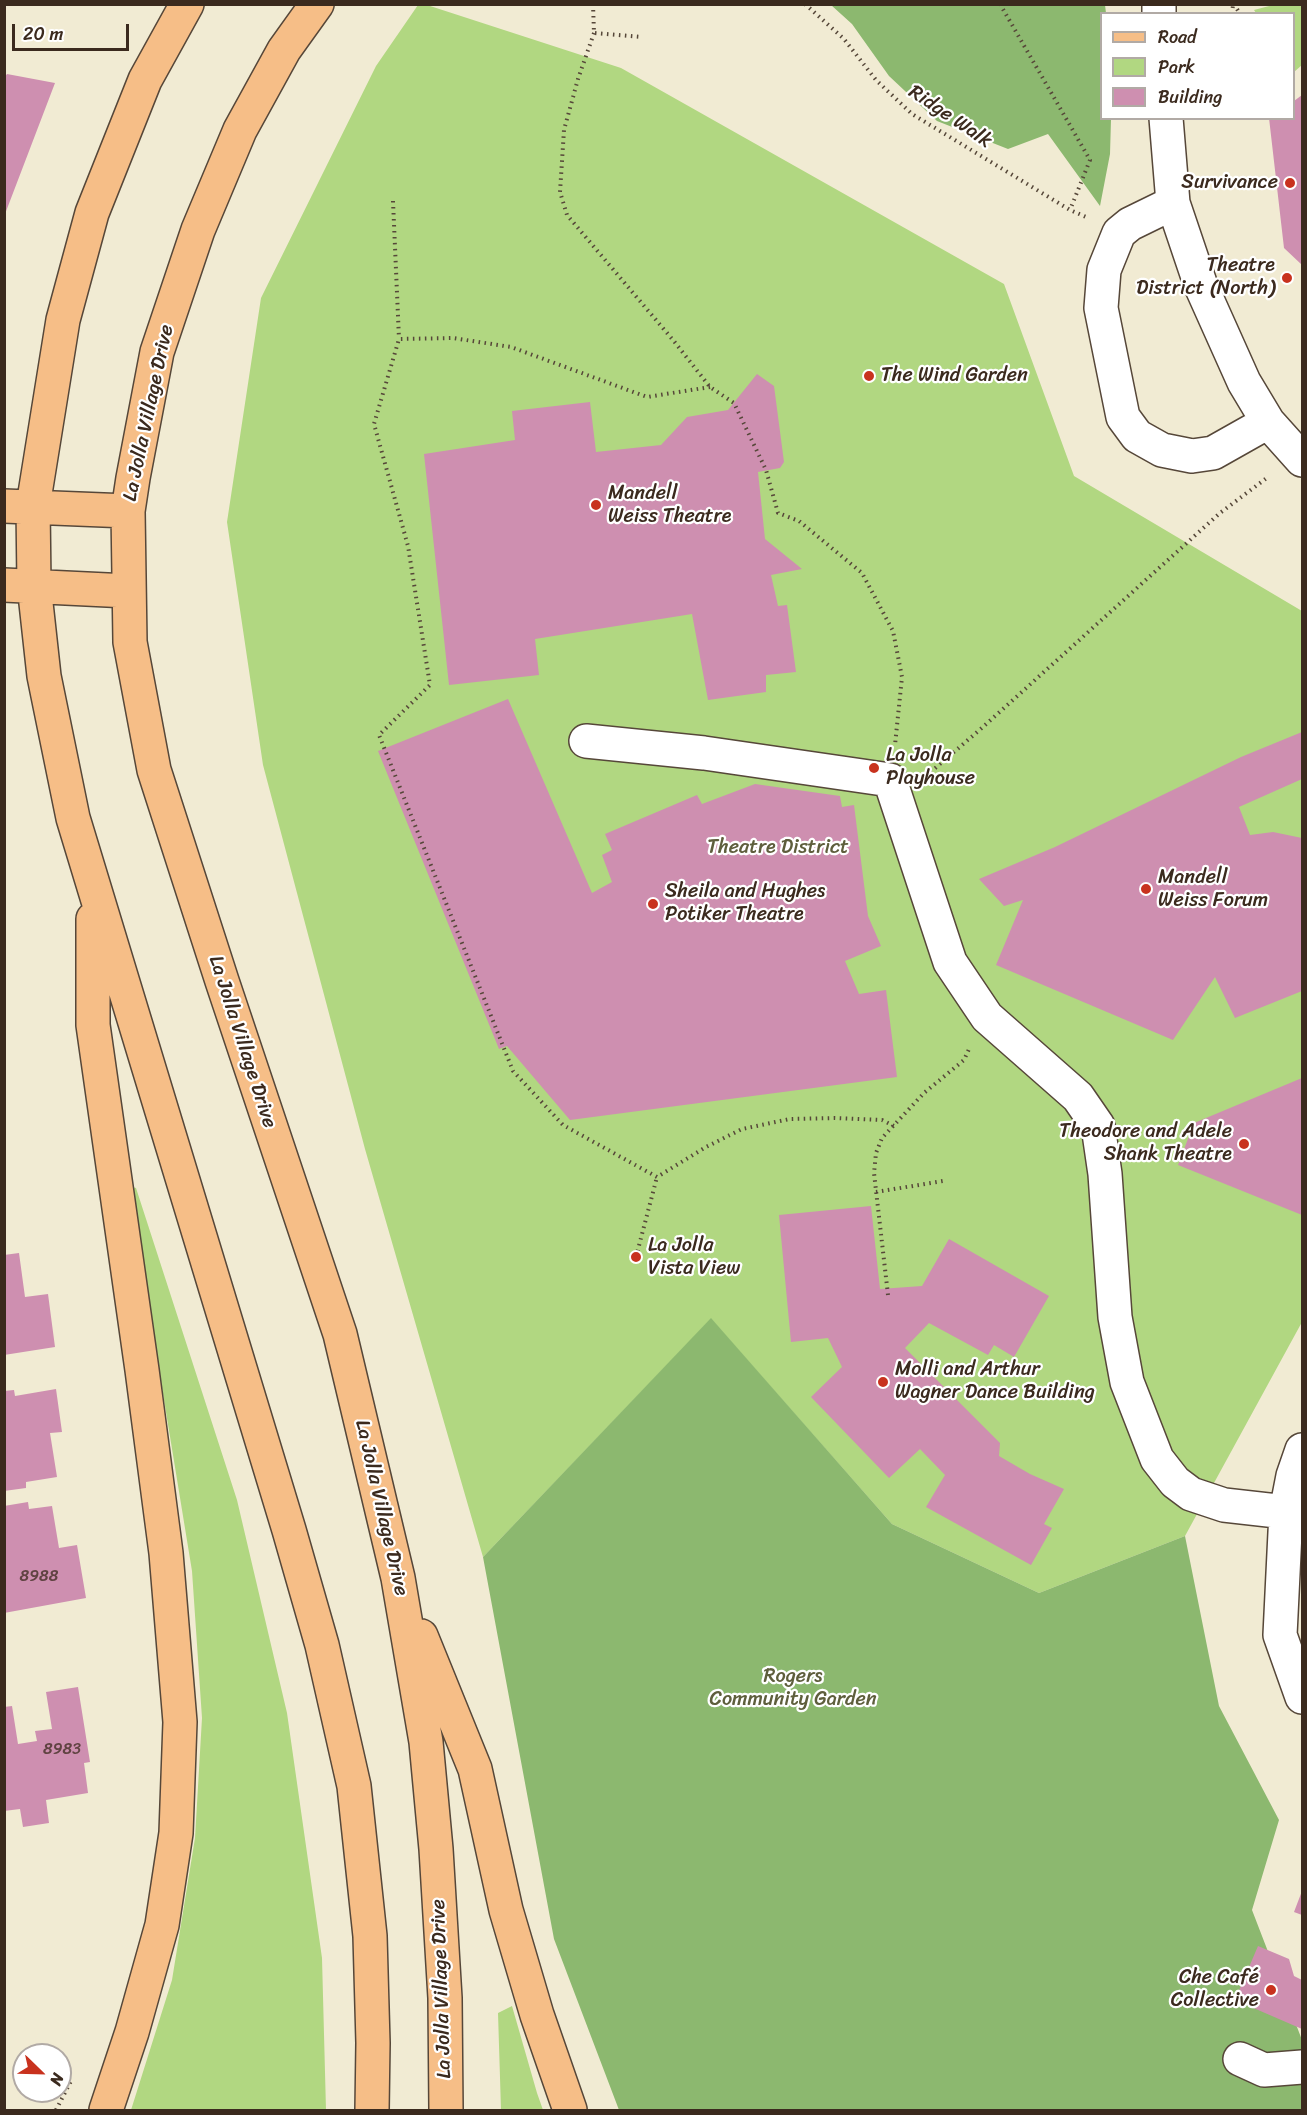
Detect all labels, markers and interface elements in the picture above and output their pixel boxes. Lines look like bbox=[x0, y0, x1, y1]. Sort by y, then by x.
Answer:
scale bar bbox=[15, 12, 132, 50]
legend bbox=[1100, 12, 1295, 120]
text: 20 m bbox=[23, 18, 63, 50]
text: Road bbox=[1158, 21, 1197, 53]
text: Park bbox=[1158, 51, 1195, 83]
street label: Ridge Walk bbox=[904, 80, 996, 154]
text: Building bbox=[1158, 81, 1222, 113]
place label: Survivance bbox=[1181, 171, 1278, 195]
marker: Survivance bbox=[1283, 176, 1297, 190]
place label: Theatre District (North) bbox=[1136, 254, 1275, 301]
marker: Theatre District (North) bbox=[1280, 271, 1294, 285]
street label: La Jolla Village Drive bbox=[119, 323, 179, 503]
place label: The Wind Garden bbox=[881, 364, 1028, 388]
marker: The Wind Garden bbox=[862, 369, 876, 383]
place label: Mandell Weiss Theatre bbox=[608, 482, 731, 529]
marker: Mandell Weiss Theatre bbox=[589, 498, 603, 512]
place label: La Jolla Playhouse bbox=[886, 744, 975, 791]
marker: La Jolla Playhouse bbox=[867, 761, 881, 775]
park label: Theatre District bbox=[707, 836, 849, 860]
place label: Mandell Weiss Forum bbox=[1158, 866, 1268, 913]
place label: Sheila and Hughes Potiker Theatre bbox=[665, 880, 825, 927]
marker: Mandell Weiss Forum bbox=[1139, 882, 1153, 896]
marker: Sheila and Hughes Potiker Theatre bbox=[646, 897, 660, 911]
street label: La Jolla Village Drive bbox=[203, 953, 281, 1131]
place label: Theodore and Adele Shank Theatre bbox=[1059, 1120, 1232, 1167]
marker: Theodore and Adele Shank Theatre bbox=[1237, 1137, 1251, 1151]
place label: La Jolla Vista View bbox=[648, 1234, 740, 1281]
marker: La Jolla Vista View bbox=[629, 1250, 643, 1264]
place label: Molli and Arthur Wagner Dance Building bbox=[895, 1358, 1095, 1405]
marker: Molli and Arthur Wagner Dance Building bbox=[876, 1375, 890, 1389]
street label: La Jolla Village Drive bbox=[349, 1418, 413, 1598]
house number: 8988 bbox=[20, 1567, 58, 1587]
park label: Rogers Community Garden bbox=[709, 1665, 877, 1712]
house number: 8983 bbox=[43, 1740, 81, 1760]
street label: La Jolla Village Drive bbox=[427, 1899, 457, 2079]
place label: Che Café Collective bbox=[1171, 1966, 1259, 2013]
marker: Che Café Collective bbox=[1264, 1983, 1278, 1997]
north arrow bbox=[12, 2043, 72, 2103]
text: N bbox=[42, 2069, 73, 2090]

